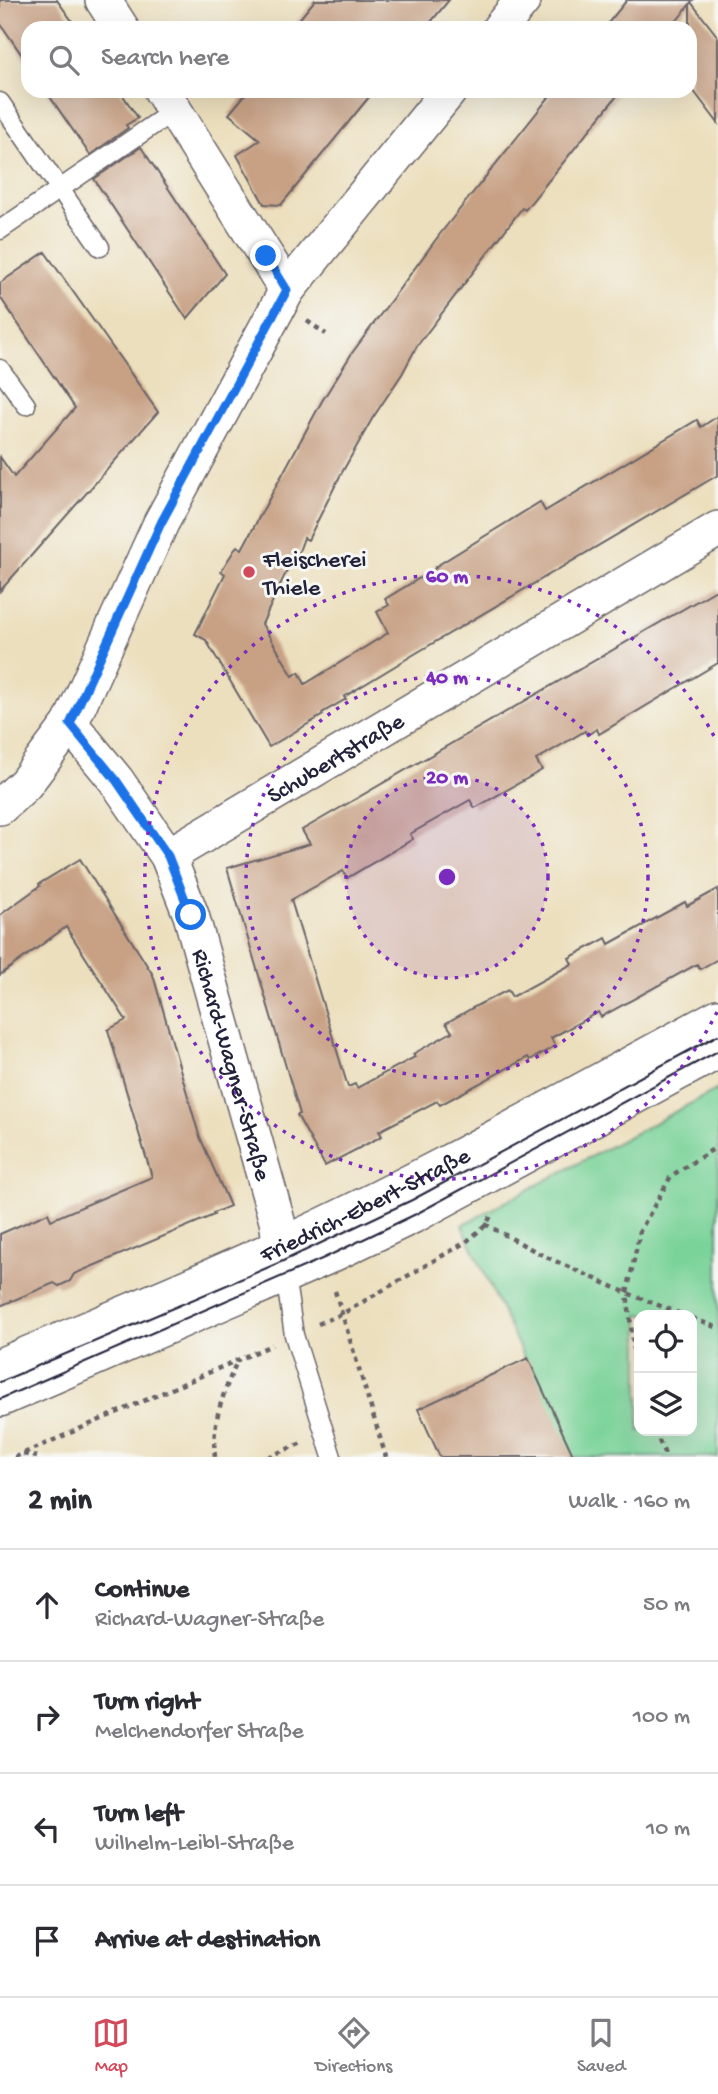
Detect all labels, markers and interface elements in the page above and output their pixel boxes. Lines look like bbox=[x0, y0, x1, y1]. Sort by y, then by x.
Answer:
search box bbox=[21, 21, 697, 98]
icon: search bbox=[45, 41, 83, 79]
text: Search here bbox=[101, 44, 229, 75]
route end bbox=[250, 240, 281, 271]
place label: Fleischerei Thiele bbox=[261, 547, 367, 604]
marker: Fleischerei Thiele bbox=[241, 564, 257, 580]
text: 60 m bbox=[426, 566, 468, 591]
text: 40 m bbox=[425, 667, 468, 692]
street label: Schubertstraße bbox=[263, 708, 411, 812]
text: 20 m bbox=[426, 767, 468, 792]
centre of rings bbox=[435, 865, 459, 889]
route start bbox=[175, 899, 206, 930]
street label: Richard-Wagner-Straße bbox=[183, 946, 276, 1185]
street label: Friedrich-Ebert-Straße bbox=[256, 1142, 476, 1271]
map controls bbox=[634, 1310, 697, 1436]
button: locate bbox=[634, 1310, 697, 1373]
button: layers bbox=[634, 1373, 697, 1436]
text: 2 min bbox=[28, 1485, 92, 1520]
text: Walk · 160 m bbox=[568, 1489, 690, 1516]
text: Continue bbox=[95, 1576, 189, 1607]
icon: ahead bbox=[28, 1586, 66, 1624]
text: 50 m bbox=[643, 1592, 690, 1619]
text: Richard-Wagner-Straße bbox=[95, 1607, 324, 1634]
text: Turn right bbox=[95, 1688, 199, 1719]
icon: right bbox=[28, 1698, 66, 1736]
text: 100 m bbox=[633, 1704, 690, 1731]
text: Melchendorfer Straße bbox=[95, 1719, 304, 1746]
text: Turn left bbox=[95, 1800, 183, 1831]
icon: left bbox=[28, 1810, 66, 1848]
text: 10 m bbox=[646, 1816, 690, 1843]
text: Wilhelm-Leibl-Straße bbox=[95, 1831, 294, 1858]
icon: arrive bbox=[28, 1922, 66, 1960]
text: Arrive at destination bbox=[95, 1926, 320, 1957]
tab: Map bbox=[92, 2014, 130, 2079]
tab: Directions bbox=[315, 2014, 392, 2079]
tab: Saved bbox=[577, 2014, 626, 2079]

